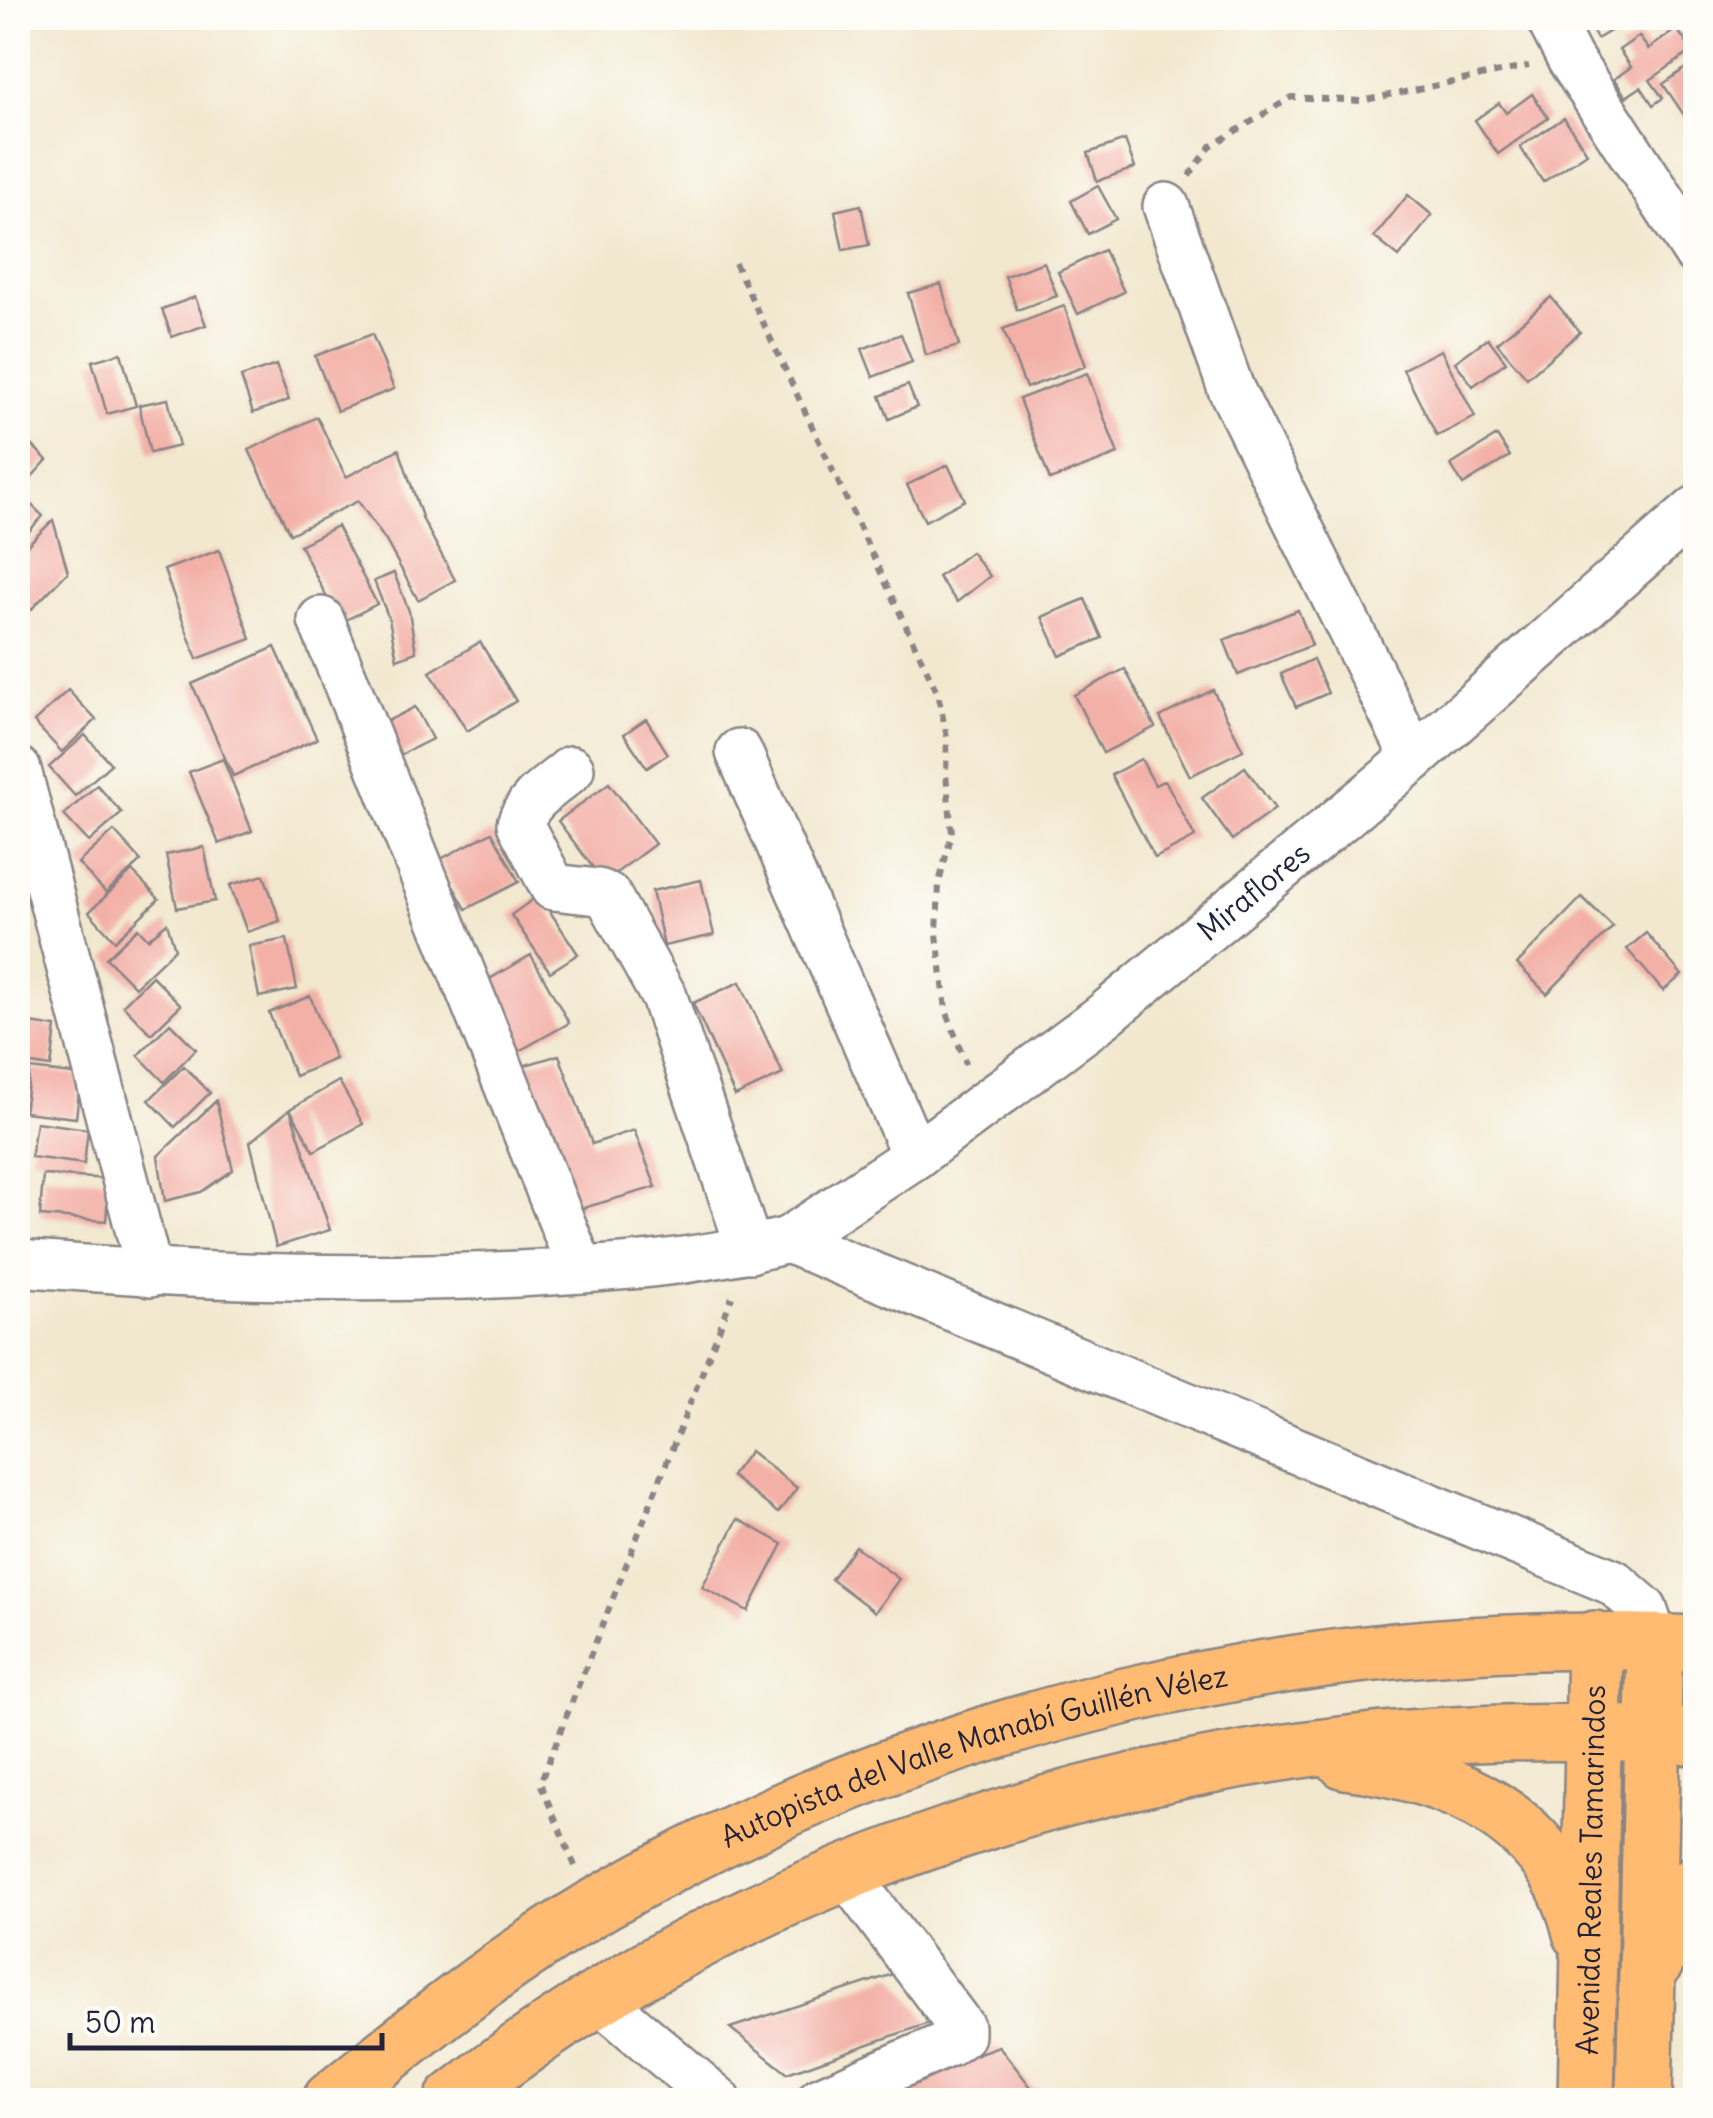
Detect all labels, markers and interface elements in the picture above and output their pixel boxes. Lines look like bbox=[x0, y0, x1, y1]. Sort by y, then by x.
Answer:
street label: Miraflores bbox=[1189, 834, 1317, 949]
street label: Autopista del Valle Manabí Guillén Vélez bbox=[714, 1656, 1230, 1856]
street label: Avenida Reales Tamarindos bbox=[1568, 1685, 1613, 2055]
scale bar bbox=[70, 1988, 382, 2050]
text: 50 m bbox=[85, 2003, 155, 2041]

